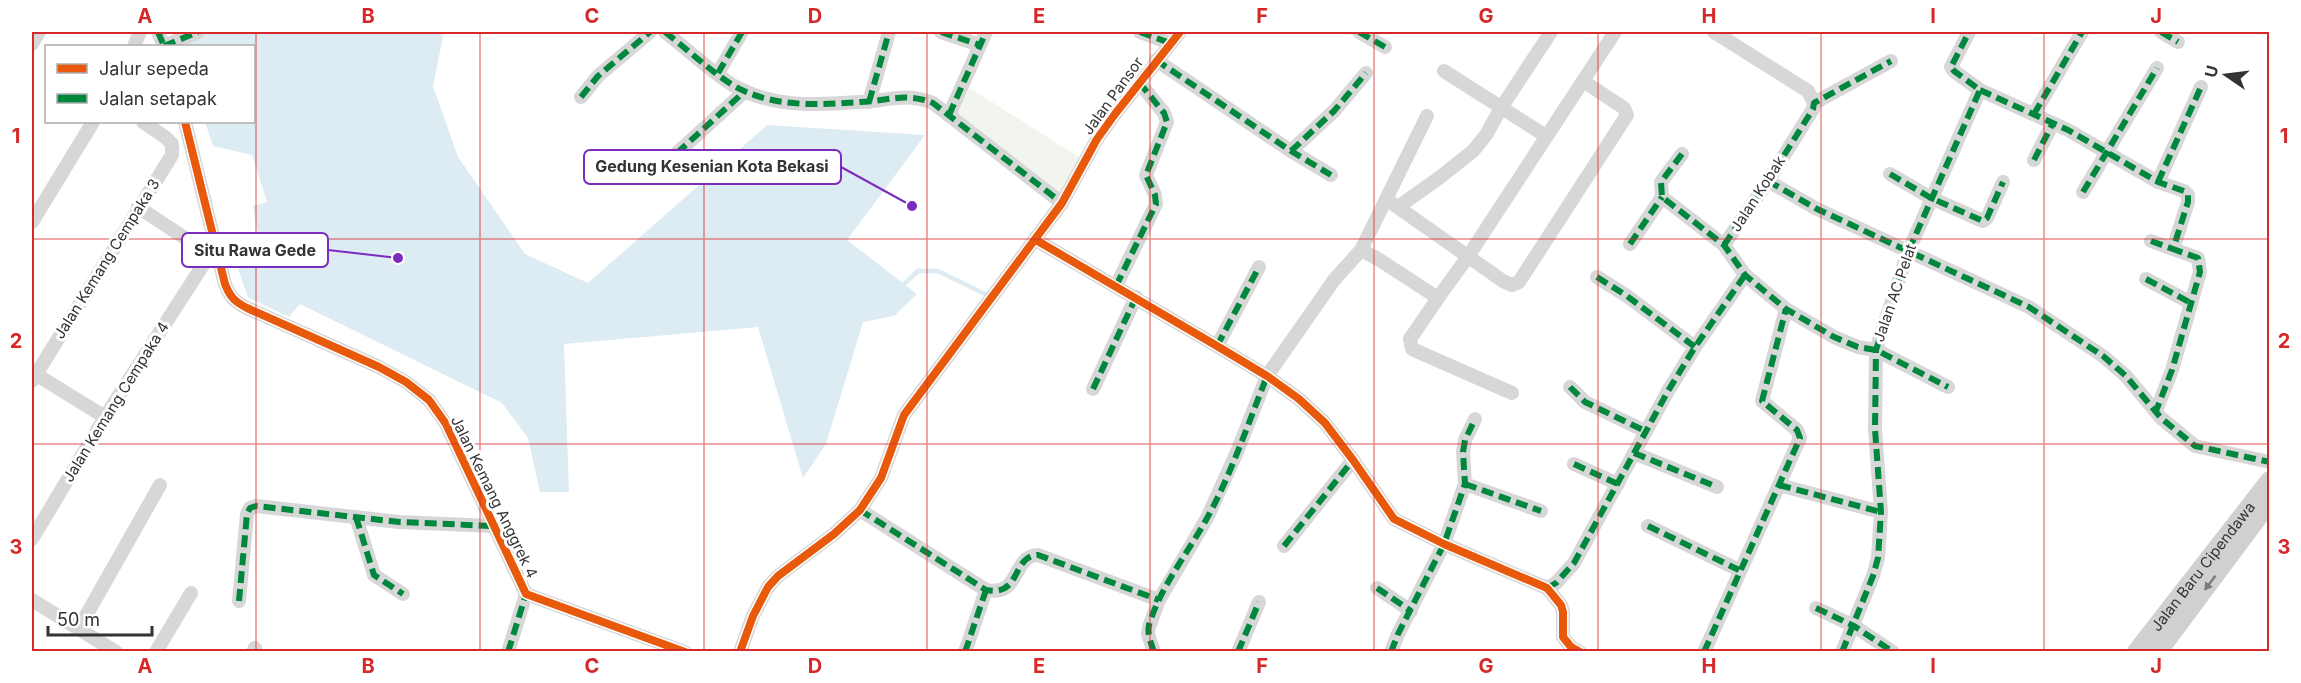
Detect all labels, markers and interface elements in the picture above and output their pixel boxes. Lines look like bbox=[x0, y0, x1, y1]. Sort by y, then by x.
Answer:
text: A bbox=[138, 4, 153, 28]
text: B bbox=[361, 4, 375, 28]
text: C bbox=[585, 4, 599, 28]
text: D bbox=[808, 4, 822, 28]
text: E bbox=[1033, 4, 1045, 28]
text: F bbox=[1256, 4, 1268, 28]
text: G bbox=[1478, 4, 1494, 28]
text: H bbox=[1702, 4, 1716, 28]
text: I bbox=[1930, 4, 1936, 28]
text: J bbox=[2150, 4, 2162, 28]
legend bbox=[45, 45, 255, 123]
north arrow bbox=[2196, 45, 2256, 105]
street label: Jalan Pansor bbox=[1078, 53, 1147, 138]
text: Jalur sepeda bbox=[99, 58, 209, 79]
text: U bbox=[2200, 63, 2223, 79]
text: Jalan setapak bbox=[99, 88, 217, 109]
text: 1 bbox=[12, 124, 20, 148]
text: 1 bbox=[2280, 124, 2288, 148]
callout: Gedung Kesenian Kota Bekasi bbox=[584, 150, 841, 184]
street label: Jalan Kobak bbox=[1726, 152, 1790, 235]
text: Gedung Kesenian Kota Bekasi bbox=[595, 156, 829, 176]
street label: Jalan Kemang Cempaka 3 bbox=[50, 175, 164, 342]
callout: Situ Rawa Gede bbox=[182, 233, 328, 267]
text: Situ Rawa Gede bbox=[194, 240, 316, 260]
street label: Jalan AC Pelat bbox=[1869, 241, 1920, 344]
street label: Jalan Kemang Cempaka 4 bbox=[58, 318, 173, 485]
text: 2 bbox=[10, 329, 22, 353]
text: 2 bbox=[2278, 329, 2290, 353]
street label: Jalan Kemang Anggrek 4 bbox=[447, 413, 542, 581]
street label: Jalan Baru Cipendawa bbox=[2147, 498, 2259, 635]
text: 3 bbox=[10, 535, 22, 559]
text: 3 bbox=[2278, 535, 2290, 559]
one-way arrow bbox=[2205, 575, 2217, 590]
scale bar bbox=[48, 599, 152, 637]
text: 50 m bbox=[57, 609, 100, 630]
text: A bbox=[138, 654, 153, 678]
text: B bbox=[361, 654, 375, 678]
text: C bbox=[585, 654, 599, 678]
text: D bbox=[808, 654, 822, 678]
text: E bbox=[1033, 654, 1045, 678]
text: F bbox=[1256, 654, 1268, 678]
text: G bbox=[1478, 654, 1494, 678]
text: H bbox=[1702, 654, 1716, 678]
text: I bbox=[1930, 654, 1936, 678]
text: J bbox=[2150, 654, 2162, 678]

